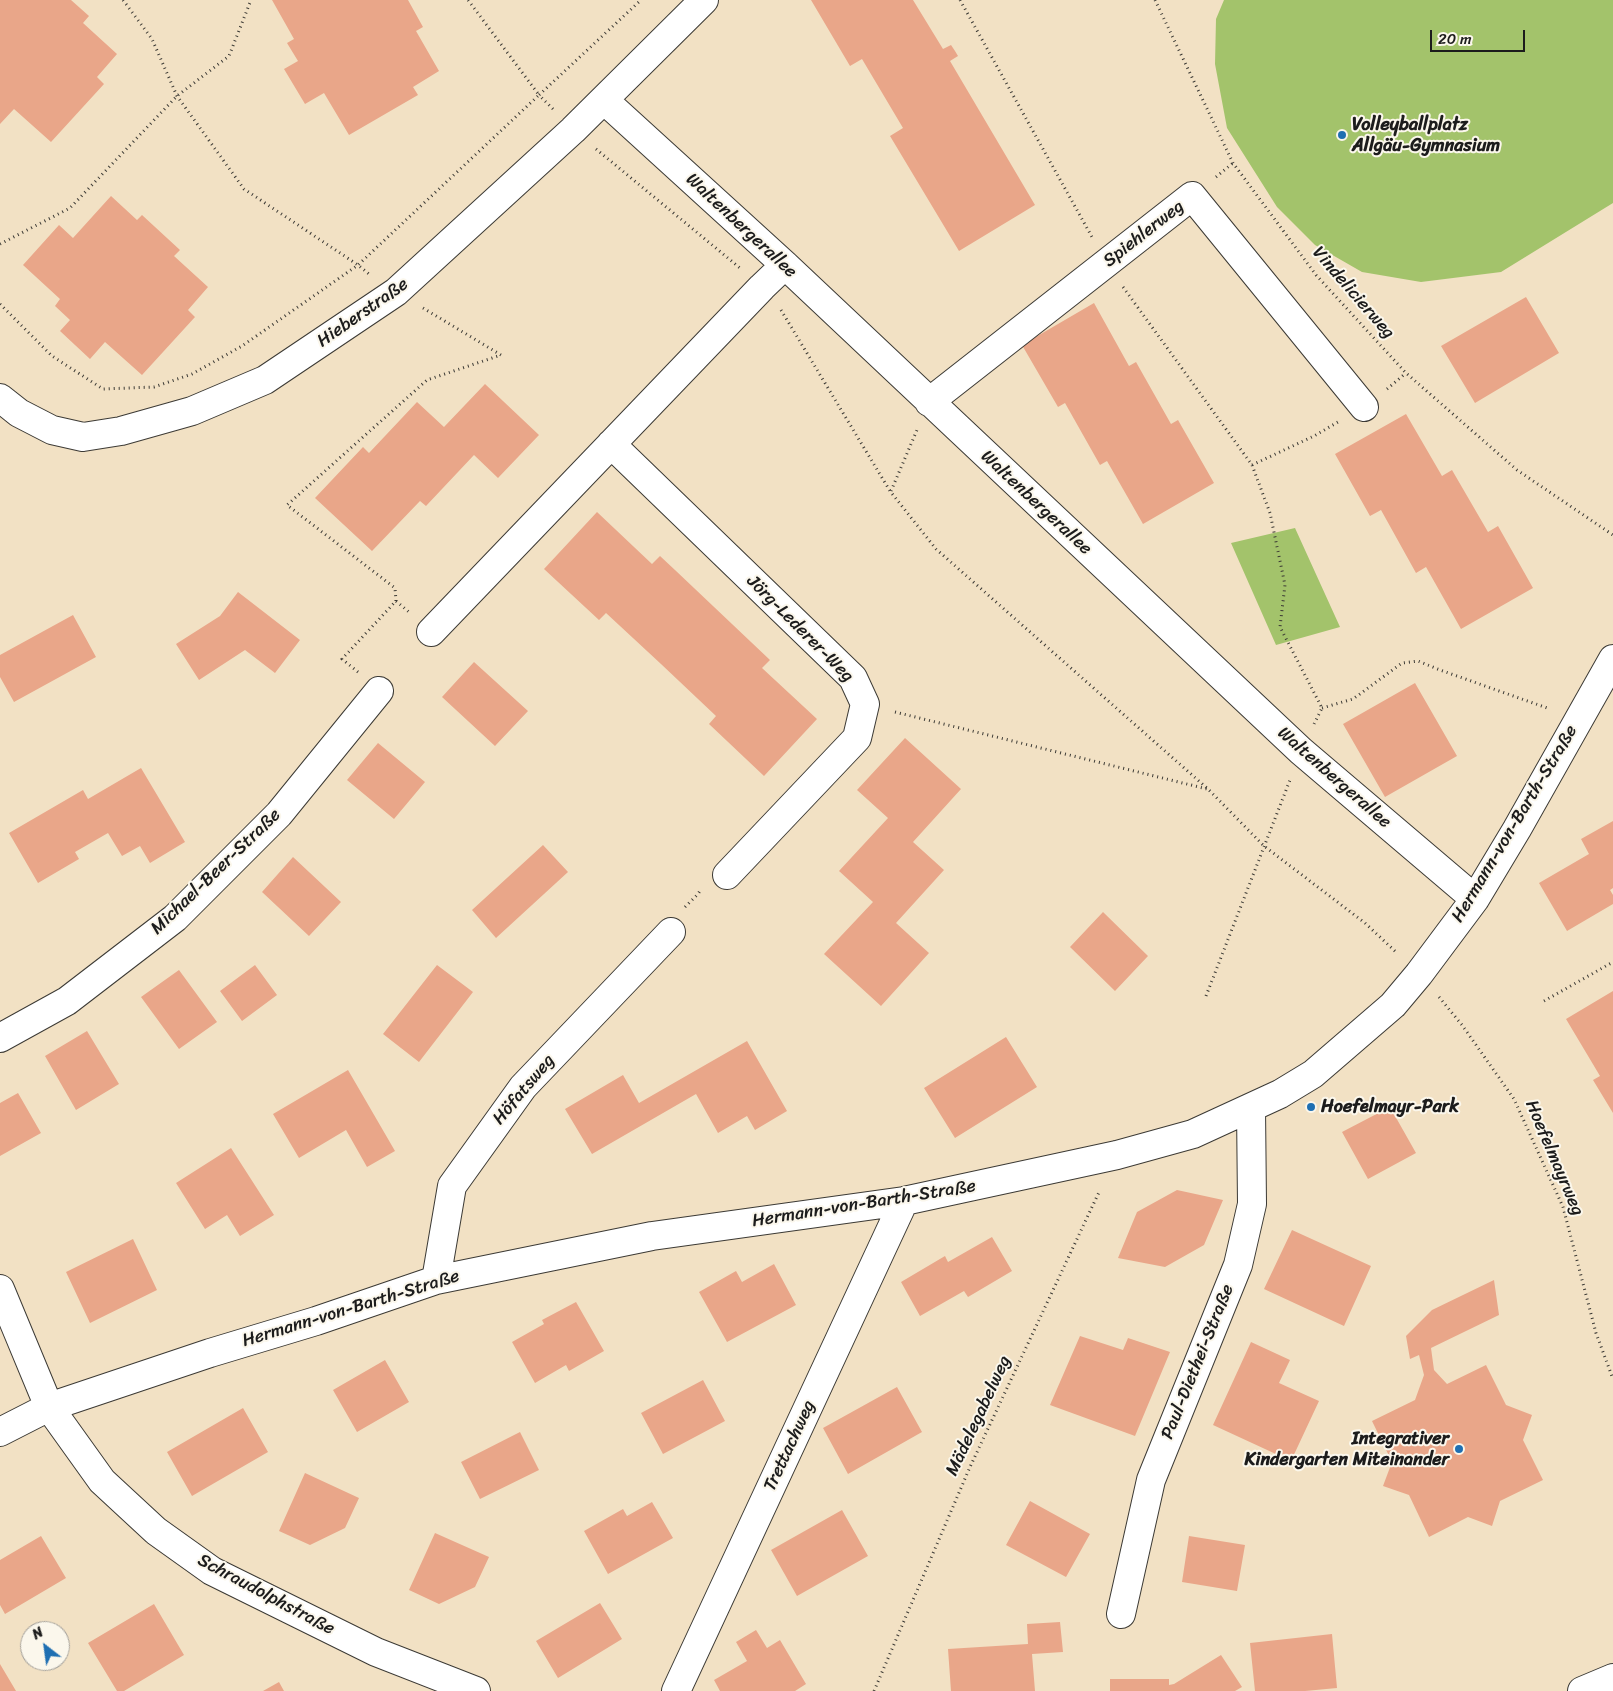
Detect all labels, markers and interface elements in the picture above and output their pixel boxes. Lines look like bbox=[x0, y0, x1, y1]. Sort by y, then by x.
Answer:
scale bar bbox=[1433, 20, 1528, 52]
text: 20 m bbox=[1438, 26, 1472, 52]
place label: Volleyballplatz Allgäu-Gymnasium bbox=[1352, 114, 1500, 156]
marker: Volleyballplatz Allgäu-Gymnasium bbox=[1336, 129, 1348, 141]
street label: Waltenbergerallee bbox=[681, 169, 801, 283]
street label: Spiehlerweg bbox=[1099, 196, 1189, 272]
street label: Vindelicierweg bbox=[1307, 243, 1399, 343]
street label: Hieberstraße bbox=[313, 274, 413, 352]
street label: Waltenbergerallee bbox=[976, 446, 1096, 560]
street label: Jörg-Lederer-Weg bbox=[742, 571, 858, 687]
street label: Hermann-von-Barth-Straße bbox=[1448, 722, 1582, 926]
street label: Waltenbergerallee bbox=[1273, 723, 1395, 833]
street label: Michael-Beer-Straße bbox=[147, 804, 285, 940]
street label: Höfatsweg bbox=[488, 1051, 560, 1129]
place label: Hoefelmayr-Park bbox=[1321, 1096, 1459, 1118]
street label: Hoefelmayrweg bbox=[1520, 1097, 1588, 1219]
marker: Hoefelmayr-Park bbox=[1305, 1101, 1317, 1113]
street label: Hermann-von-Barth-Straße bbox=[751, 1176, 977, 1232]
street label: Hermann-von-Barth-Straße bbox=[240, 1266, 462, 1352]
street label: Paul-Diethei-Straße bbox=[1157, 1281, 1239, 1443]
street label: Mädelegabelweg bbox=[942, 1353, 1016, 1479]
street label: Trettachweg bbox=[760, 1397, 820, 1495]
place label: Integrativer Kindergarten Miteinander bbox=[1245, 1428, 1449, 1470]
marker: Integrativer Kindergarten Miteinander bbox=[1453, 1443, 1465, 1455]
street label: Schraudolphstraße bbox=[194, 1550, 338, 1640]
text: N bbox=[27, 1620, 48, 1647]
north arrow bbox=[20, 1621, 70, 1671]

